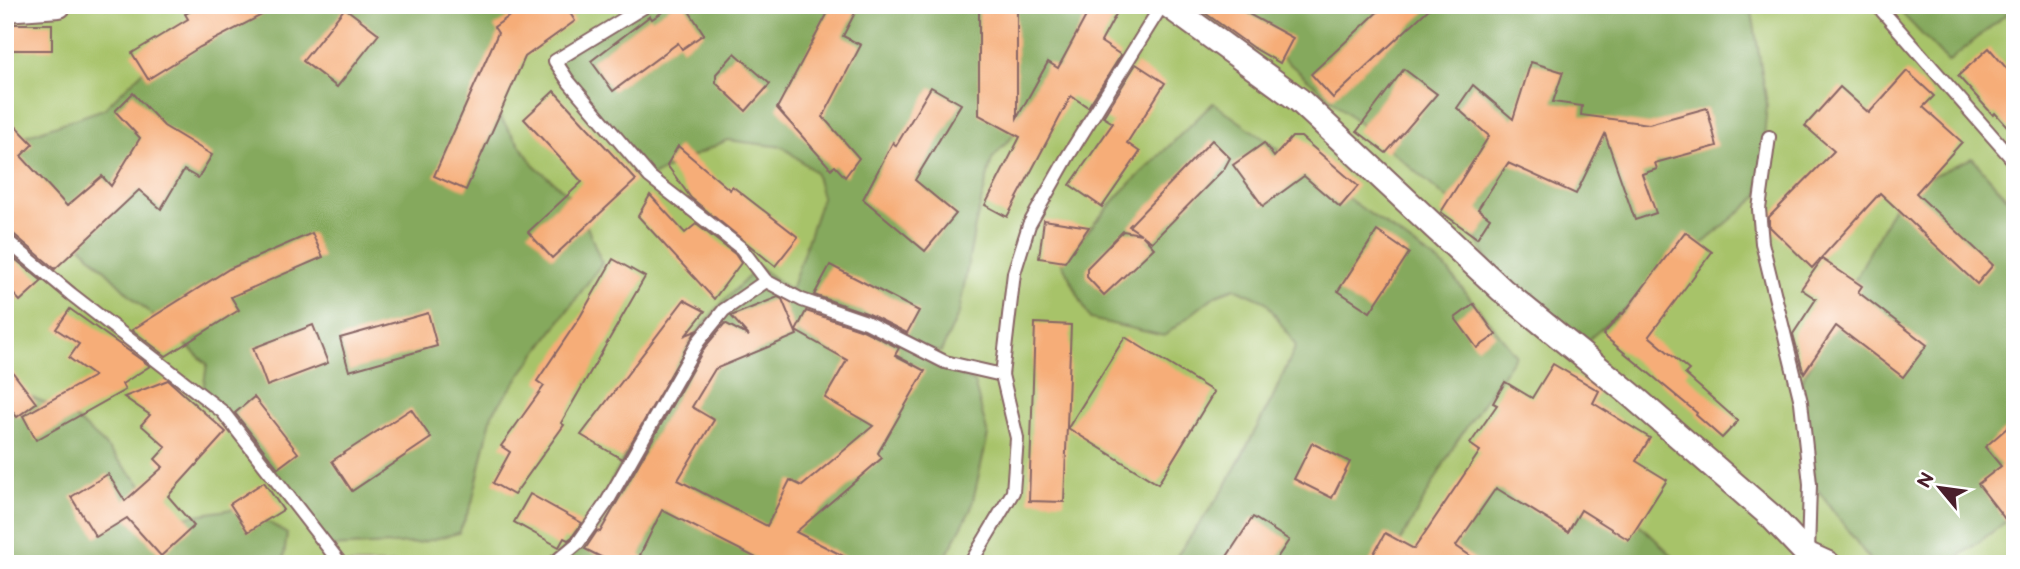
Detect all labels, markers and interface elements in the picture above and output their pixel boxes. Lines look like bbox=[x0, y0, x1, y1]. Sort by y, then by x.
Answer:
north arrow bbox=[1904, 454, 1974, 524]
text: N bbox=[1913, 469, 1940, 492]

